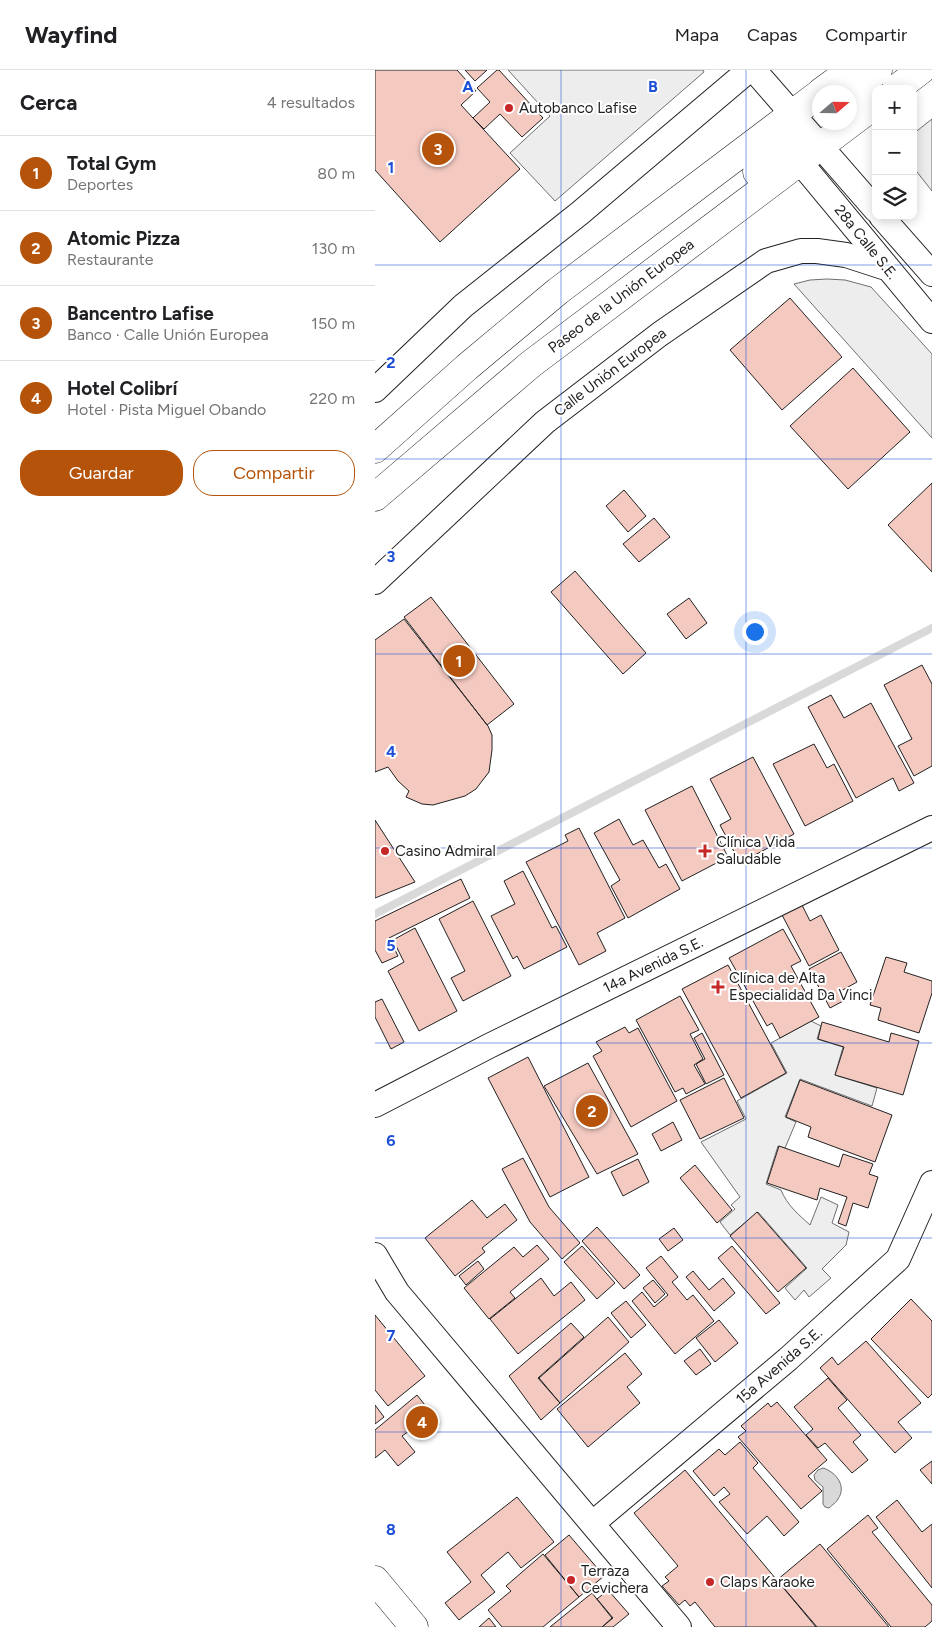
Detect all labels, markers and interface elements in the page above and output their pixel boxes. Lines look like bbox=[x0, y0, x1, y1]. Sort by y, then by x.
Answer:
text: Wayfind bbox=[25, 20, 118, 49]
text: Mapa bbox=[675, 24, 719, 46]
text: Capas bbox=[747, 24, 797, 46]
text: Compartir bbox=[825, 24, 907, 46]
text: A bbox=[462, 77, 474, 96]
text: B bbox=[648, 77, 658, 96]
north arrow bbox=[812, 85, 857, 130]
map controls bbox=[872, 85, 917, 220]
button: + bbox=[872, 85, 917, 130]
text: Cerca bbox=[20, 90, 77, 115]
text: 4 resultados bbox=[267, 93, 355, 112]
place label: Autobanco Lafise bbox=[519, 99, 637, 117]
marker: Autobanco Lafise bbox=[503, 102, 515, 114]
pin: 3 bbox=[422, 130, 454, 168]
button: − bbox=[872, 130, 917, 175]
text: Total Gym bbox=[67, 152, 156, 175]
text: 1 bbox=[388, 158, 394, 177]
text: 1 bbox=[33, 164, 39, 183]
text: 80 m bbox=[317, 164, 355, 183]
text: Deportes bbox=[67, 175, 133, 194]
button: layers bbox=[872, 175, 917, 220]
street label: 28a Calle S.E. bbox=[831, 201, 901, 283]
text: Atomic Pizza bbox=[67, 227, 180, 250]
street label: Paseo de la Unión Europea bbox=[544, 235, 698, 357]
text: 2 bbox=[31, 239, 41, 258]
text: 130 m bbox=[312, 239, 355, 258]
text: Restaurante bbox=[67, 250, 154, 269]
text: Bancentro Lafise bbox=[67, 302, 214, 325]
text: 3 bbox=[32, 314, 40, 333]
text: 150 m bbox=[311, 314, 355, 333]
street label: Calle Unión Europea bbox=[550, 324, 670, 420]
text: Banco · Calle Unión Europea bbox=[67, 325, 269, 344]
text: 2 bbox=[386, 353, 396, 372]
text: Hotel Colibrí bbox=[67, 377, 177, 400]
text: 4 bbox=[31, 389, 41, 408]
text: 220 m bbox=[309, 389, 355, 408]
text: Hotel · Pista Miguel Obando bbox=[67, 400, 266, 419]
button: Guardar bbox=[20, 450, 183, 496]
button: Compartir bbox=[193, 450, 355, 496]
text: 3 bbox=[387, 547, 396, 566]
your location bbox=[742, 619, 768, 645]
pin: 1 bbox=[443, 642, 475, 680]
text: 4 bbox=[386, 742, 396, 761]
place label: Clínica Vida Saludable bbox=[716, 833, 795, 868]
place label: Casino Admiral bbox=[395, 842, 496, 860]
marker: Clínica Vida Saludable bbox=[698, 844, 712, 858]
marker: Casino Admiral bbox=[379, 845, 391, 857]
street label: 14a Avenida S.E. bbox=[600, 933, 706, 997]
text: 5 bbox=[386, 936, 396, 955]
place label: Clínica de Alta Especialidad Da Vinci bbox=[729, 969, 872, 1004]
marker: Clínica de Alta Especialidad Da Vinci bbox=[711, 980, 725, 994]
pin: 2 bbox=[576, 1092, 608, 1130]
text: 6 bbox=[386, 1131, 396, 1150]
street label: 15a Avenida S.E. bbox=[732, 1324, 826, 1408]
text: 7 bbox=[387, 1326, 396, 1345]
pin: 4 bbox=[406, 1403, 438, 1441]
text: 8 bbox=[386, 1520, 396, 1539]
place label: Terraza Cevichera bbox=[581, 1562, 648, 1597]
place label: Claps Karaoke bbox=[720, 1573, 815, 1591]
marker: Terraza Cevichera bbox=[565, 1574, 577, 1586]
marker: Claps Karaoke bbox=[704, 1576, 716, 1588]

